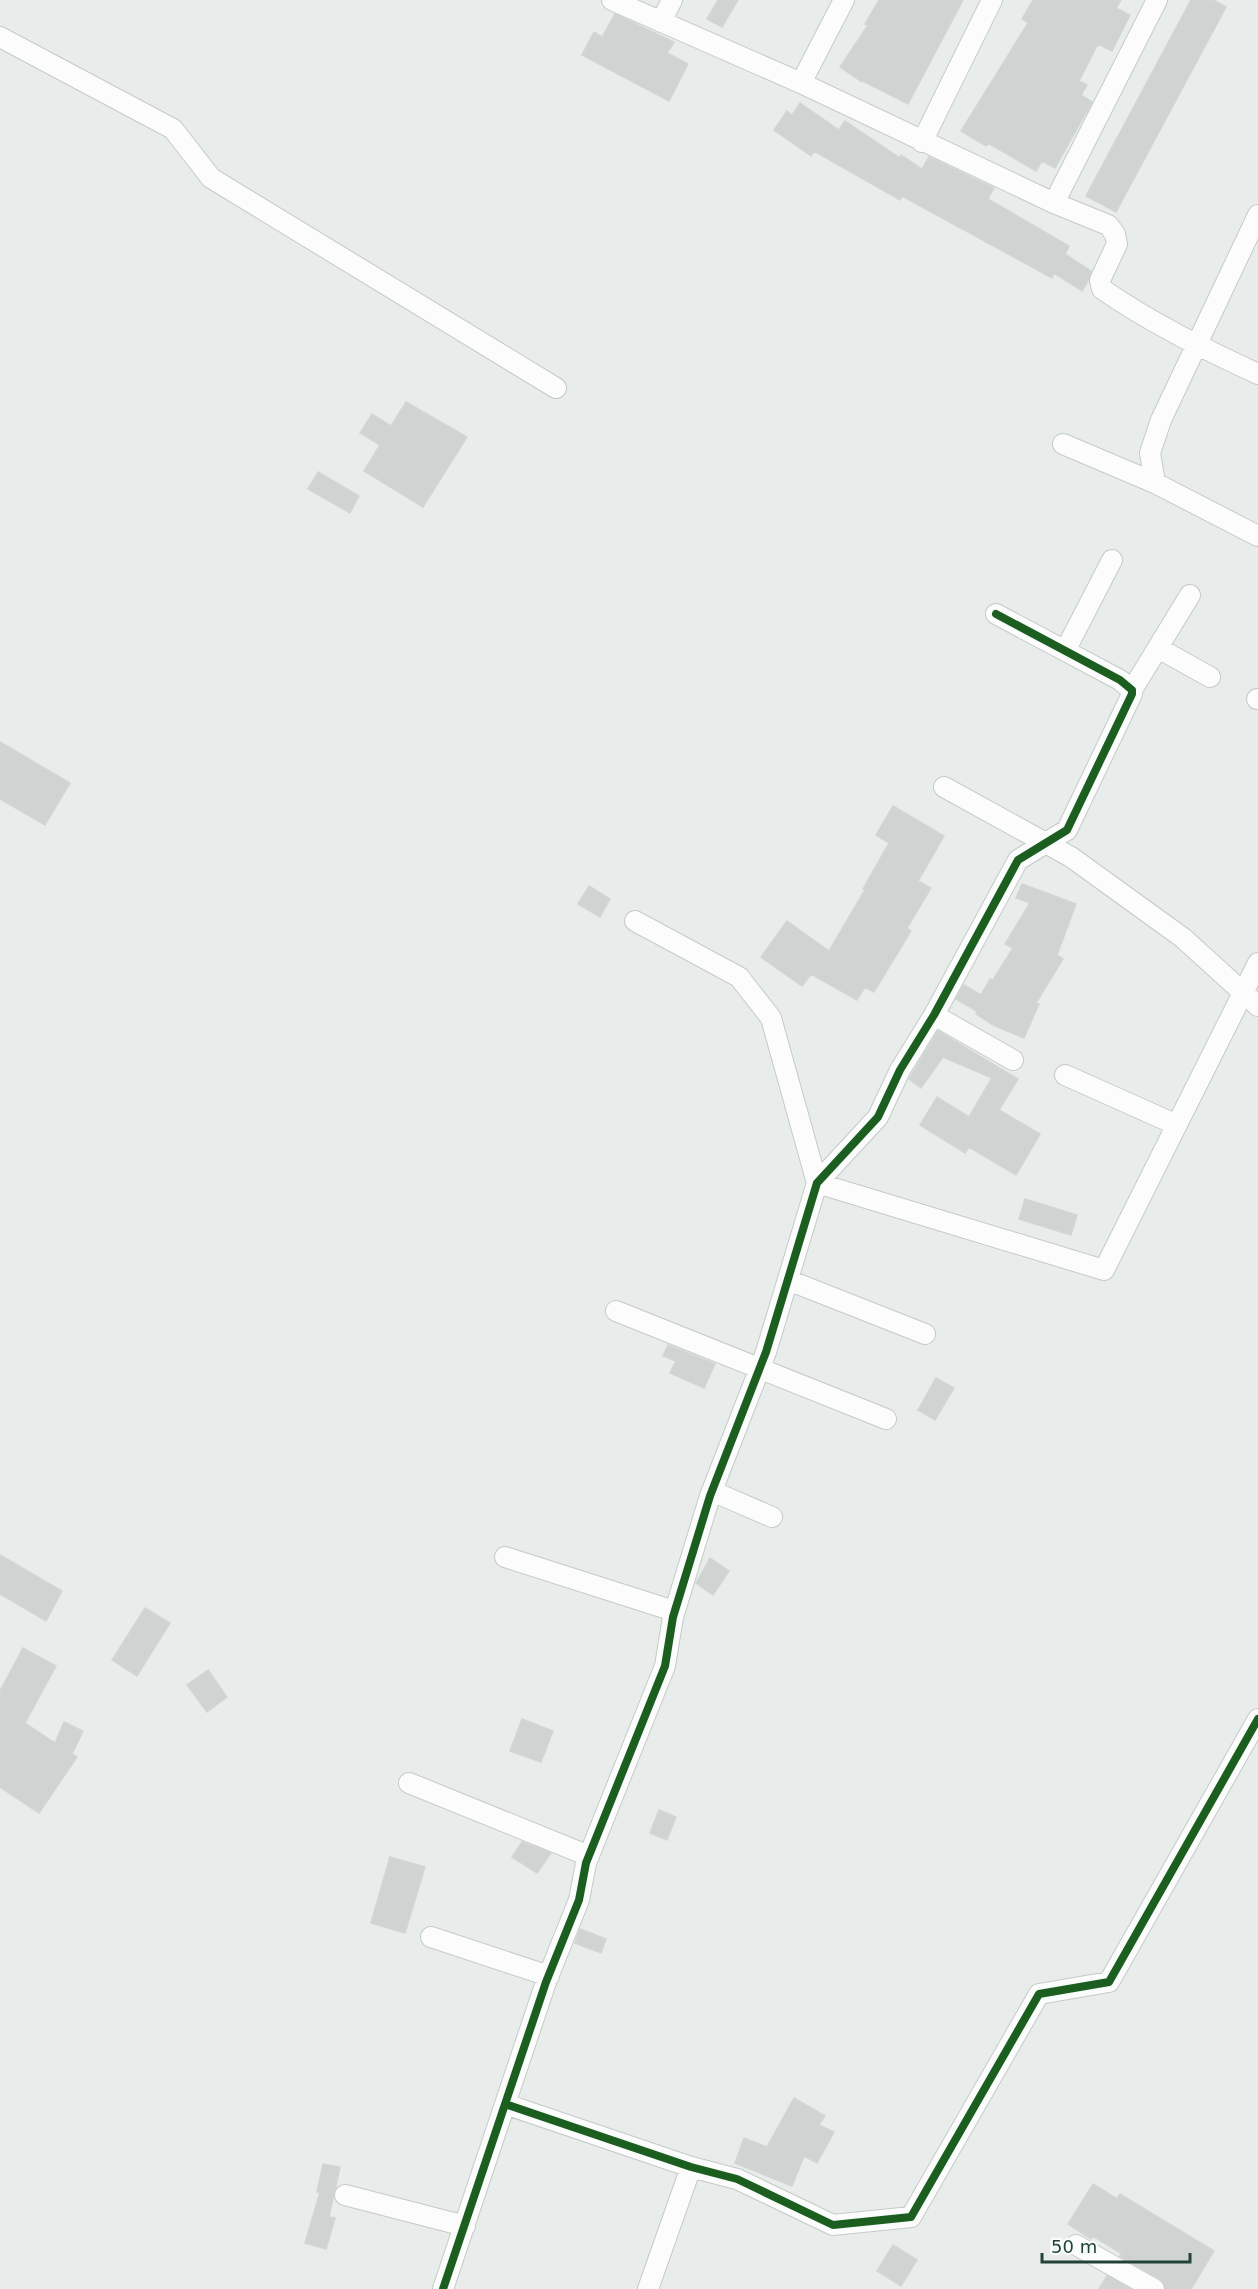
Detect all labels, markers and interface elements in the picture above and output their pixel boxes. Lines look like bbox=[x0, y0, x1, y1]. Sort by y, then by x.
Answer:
scale bar bbox=[1042, 2226, 1190, 2264]
text: 50 m bbox=[1051, 2236, 1097, 2257]

